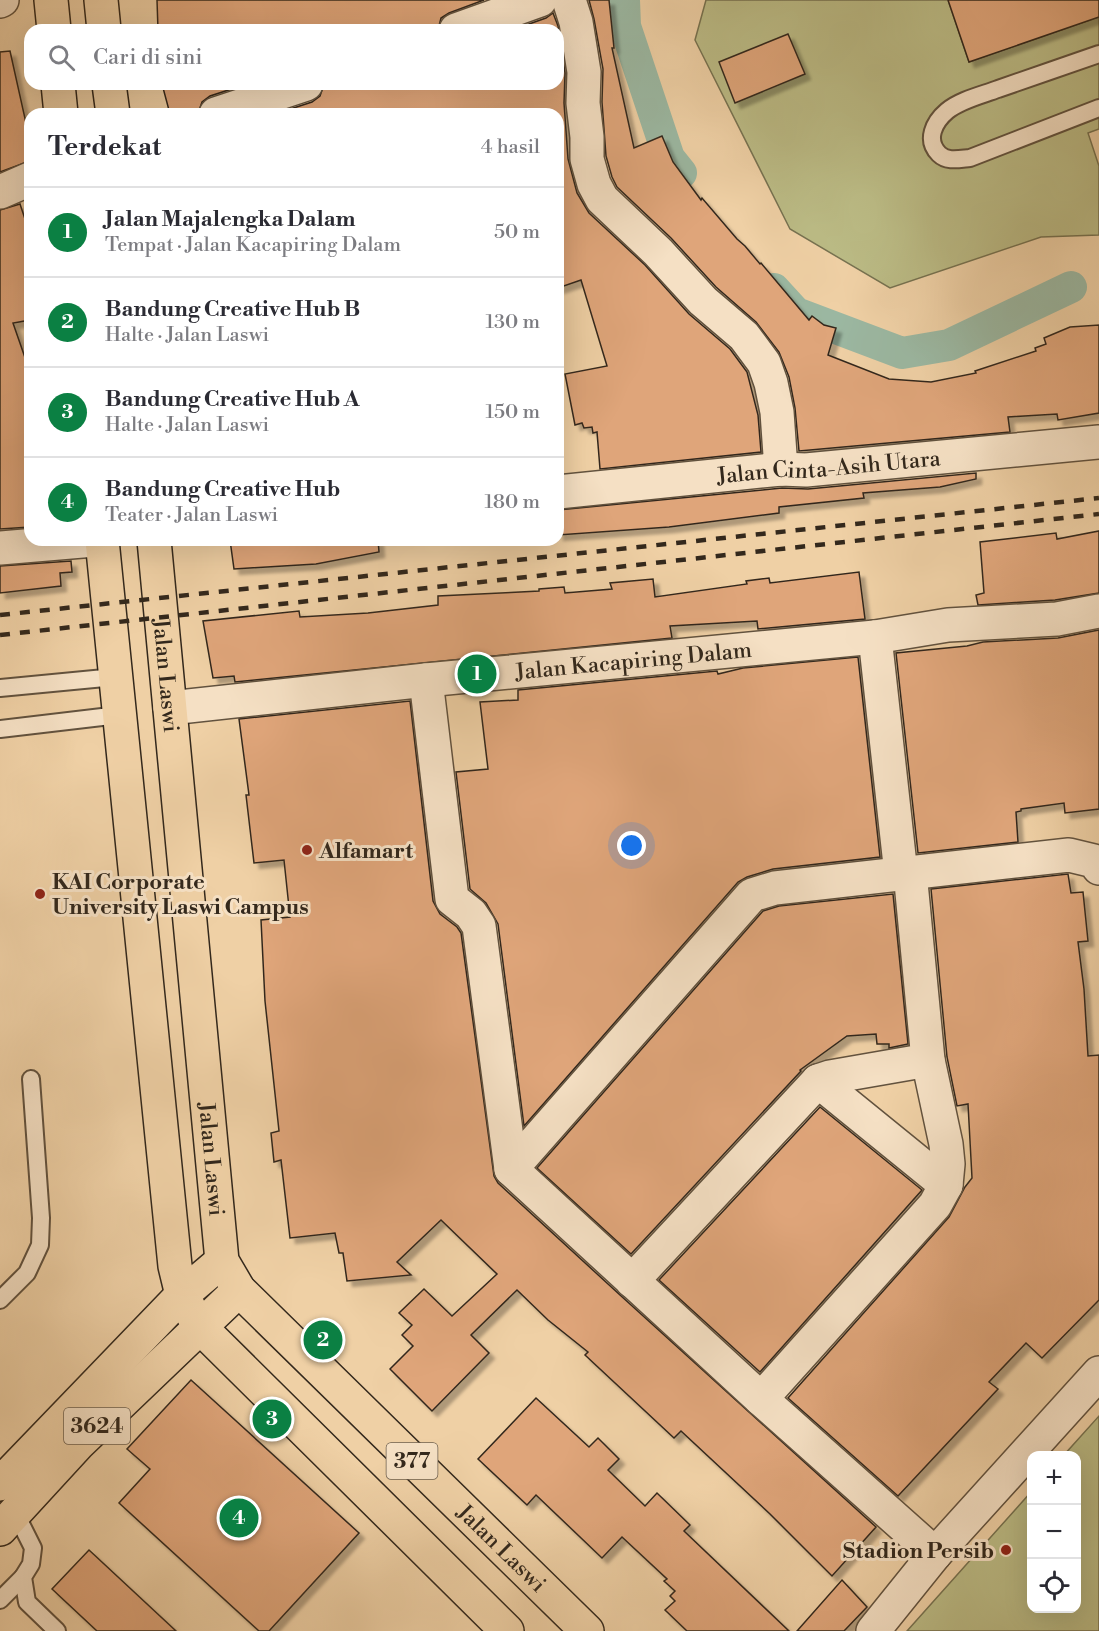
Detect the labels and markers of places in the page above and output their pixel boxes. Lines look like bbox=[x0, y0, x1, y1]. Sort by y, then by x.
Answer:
pin: 1 bbox=[458, 652, 496, 696]
place label: Alfamart bbox=[318, 838, 413, 865]
marker: Alfamart bbox=[300, 843, 314, 857]
place label: KAI Corporate University Laswi Campus bbox=[52, 869, 309, 921]
marker: KAI Corporate University Laswi Campus bbox=[33, 887, 47, 901]
pin: 2 bbox=[304, 1318, 342, 1362]
pin: 3 bbox=[252, 1396, 292, 1442]
pin: 4 bbox=[220, 1496, 258, 1540]
place label: Stadion Persib bbox=[843, 1538, 994, 1565]
marker: Stadion Persib bbox=[999, 1543, 1013, 1557]

